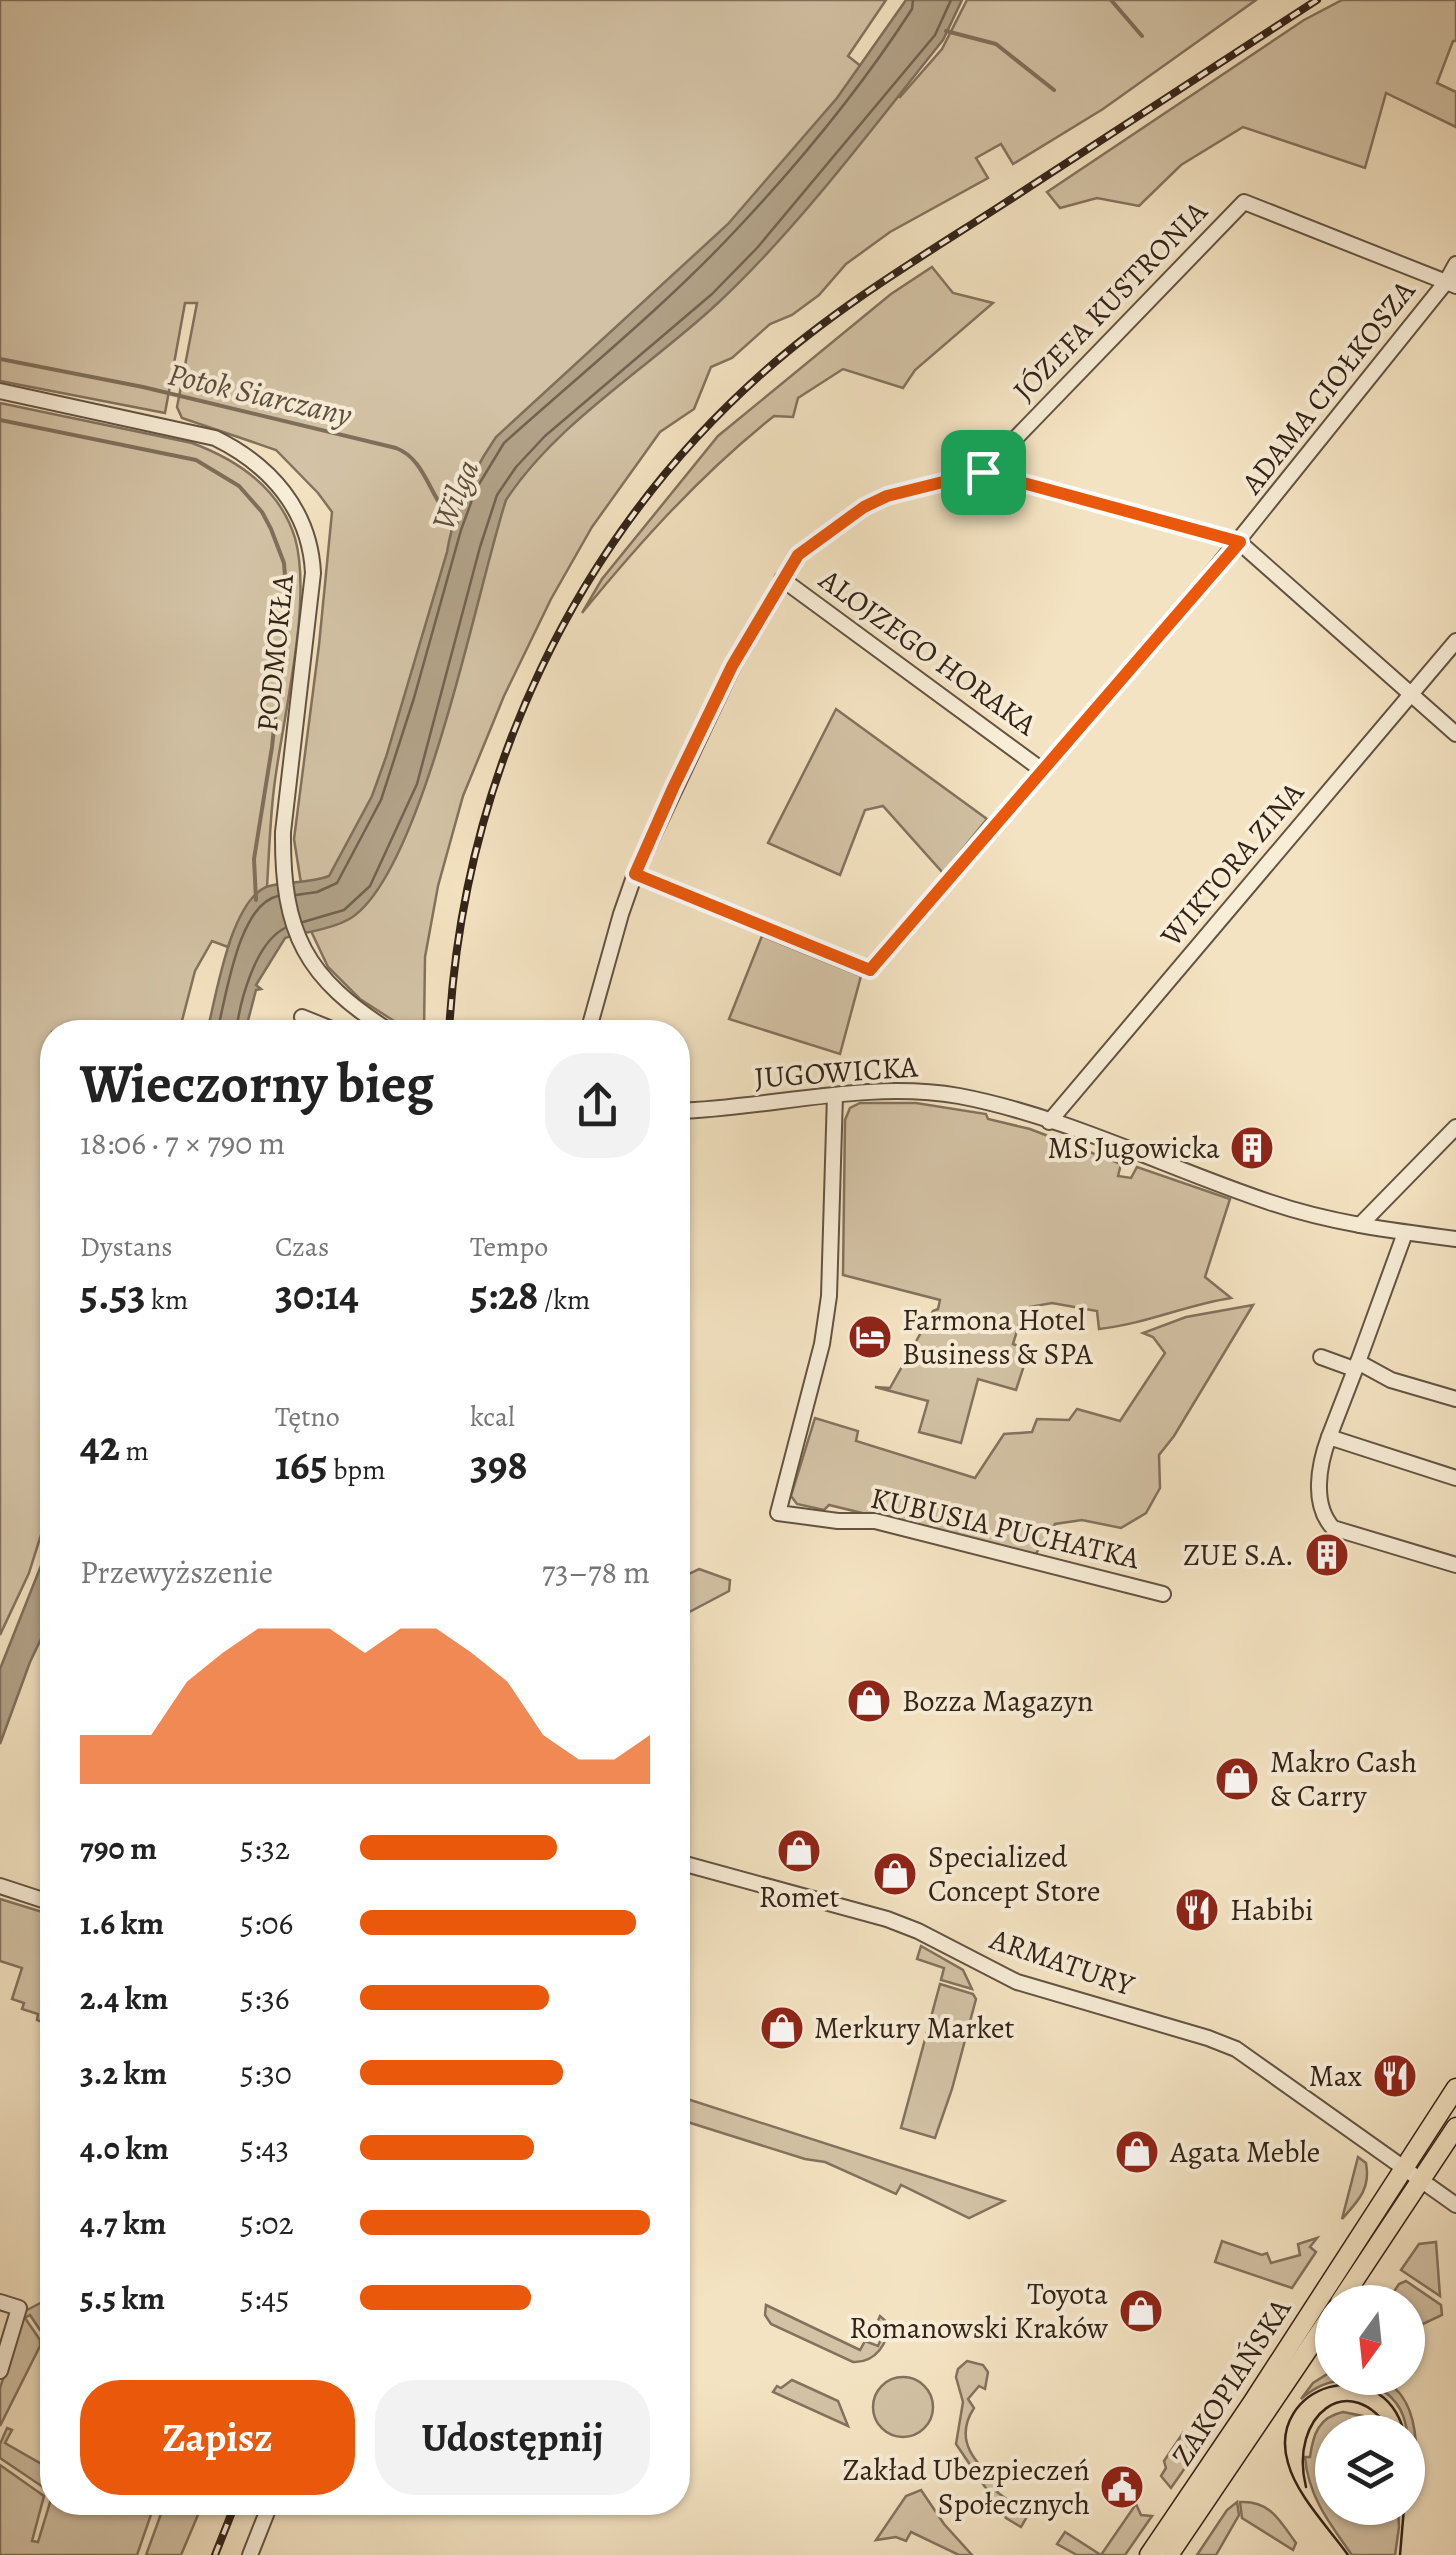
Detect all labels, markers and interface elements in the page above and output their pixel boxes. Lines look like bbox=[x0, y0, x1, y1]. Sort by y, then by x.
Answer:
street label: JÓZEFA KUSTRONIA bbox=[1004, 192, 1216, 410]
street label: ADAMA CIOŁKOSZA bbox=[1231, 272, 1424, 503]
water label: Potok Siarczany bbox=[164, 351, 356, 437]
pin bbox=[941, 430, 1026, 515]
icon: arrive bbox=[956, 445, 1011, 500]
water label: Wilga bbox=[421, 453, 490, 537]
street label: ALOJZEGO HORAKA bbox=[811, 559, 1045, 745]
street label: PODMOKŁA bbox=[247, 572, 303, 734]
street label: WIKTORA ZINA bbox=[1151, 773, 1313, 955]
text: Wieczorny bieg bbox=[80, 1046, 434, 1121]
street label: JUGOWICKA bbox=[753, 1046, 919, 1098]
button: share bbox=[545, 1053, 650, 1158]
text: 18:06 · 7 × 790 m bbox=[80, 1121, 285, 1165]
building icon: MS Jugowicka bbox=[1229, 1125, 1275, 1171]
place label: MS Jugowicka bbox=[1048, 1128, 1220, 1168]
text: Dystans bbox=[80, 1228, 173, 1266]
text: Czas bbox=[275, 1228, 329, 1266]
text: Tempo bbox=[470, 1228, 548, 1266]
text: 5.53 bbox=[80, 1266, 145, 1323]
text: 30:14 bbox=[275, 1266, 359, 1323]
text: 5:28 bbox=[470, 1266, 538, 1323]
text: km bbox=[145, 1281, 188, 1319]
text: /km bbox=[538, 1281, 590, 1319]
place label: Farmona Hotel Business & SPA bbox=[902, 1300, 1093, 1374]
hotel icon: Farmona Hotel Business & SPA bbox=[847, 1314, 893, 1360]
text: Tętno bbox=[275, 1398, 340, 1436]
text: kcal bbox=[470, 1398, 515, 1436]
text: 42 bbox=[80, 1417, 120, 1474]
text: m bbox=[120, 1432, 149, 1470]
text: 165 bbox=[275, 1436, 328, 1493]
text: 398 bbox=[470, 1436, 528, 1493]
text: bpm bbox=[328, 1451, 385, 1489]
street label: KUBUSIA PUCHATKA bbox=[867, 1478, 1144, 1578]
building icon: ZUE S.A. bbox=[1304, 1532, 1350, 1578]
place label: ZUE S.A. bbox=[1183, 1535, 1294, 1575]
text: Przewyższenie bbox=[80, 1550, 273, 1594]
text: 73–78 m bbox=[542, 1550, 650, 1594]
shop icon: Bozza Magazyn bbox=[846, 1678, 892, 1724]
place label: Bozza Magazyn bbox=[902, 1681, 1093, 1721]
place label: Makro Cash & Carry bbox=[1270, 1742, 1417, 1816]
shop icon: Makro Cash & Carry bbox=[1214, 1756, 1260, 1802]
text: 790 m bbox=[80, 1826, 157, 1870]
text: 5:32 bbox=[240, 1826, 290, 1870]
shop icon: Romet bbox=[776, 1828, 822, 1874]
place label: Specialized Concept Store bbox=[928, 1837, 1100, 1911]
shop icon: Specialized Concept Store bbox=[872, 1851, 918, 1897]
place label: Romet bbox=[759, 1877, 839, 1917]
restaurant icon: Habibi bbox=[1174, 1887, 1220, 1933]
place label: Habibi bbox=[1230, 1890, 1313, 1930]
text: 1.6 km bbox=[80, 1901, 164, 1945]
text: 5:06 bbox=[240, 1901, 293, 1945]
street label: ARMATURY bbox=[984, 1918, 1140, 2005]
text: 2.4 km bbox=[80, 1976, 168, 2020]
text: 5:36 bbox=[240, 1976, 289, 2020]
shop icon: Merkury Market bbox=[759, 2005, 805, 2051]
place label: Merkury Market bbox=[814, 2008, 1014, 2048]
text: 3.2 km bbox=[80, 2051, 167, 2095]
text: 5:30 bbox=[240, 2051, 292, 2095]
restaurant icon: Max bbox=[1372, 2053, 1418, 2099]
place label: Max bbox=[1309, 2056, 1362, 2096]
text: 4.0 km bbox=[80, 2126, 169, 2170]
text: 5:43 bbox=[240, 2126, 289, 2170]
shop icon: Agata Meble bbox=[1114, 2129, 1160, 2175]
place label: Agata Meble bbox=[1169, 2132, 1320, 2172]
text: 4.7 km bbox=[80, 2201, 166, 2245]
text: 5:02 bbox=[240, 2201, 294, 2245]
place label: Toyota Romanowski Kraków bbox=[849, 2274, 1109, 2348]
text: 5.5 km bbox=[80, 2276, 165, 2320]
text: 5:45 bbox=[240, 2276, 290, 2320]
north arrow bbox=[1315, 2285, 1425, 2395]
map controls bbox=[1315, 2285, 1425, 2525]
shop icon: Toyota Romanowski Kraków bbox=[1118, 2288, 1164, 2334]
street label: ZAKOPIAŃSKA bbox=[1162, 2290, 1300, 2473]
button: Zapisz bbox=[80, 2380, 355, 2495]
button: Udostępnij bbox=[375, 2380, 650, 2495]
button: layers bbox=[1315, 2415, 1425, 2525]
place label: Zakład Ubezpieczeń Społecznych bbox=[842, 2450, 1090, 2524]
public building icon: Zakład Ubezpieczeń Społecznych bbox=[1099, 2464, 1145, 2510]

